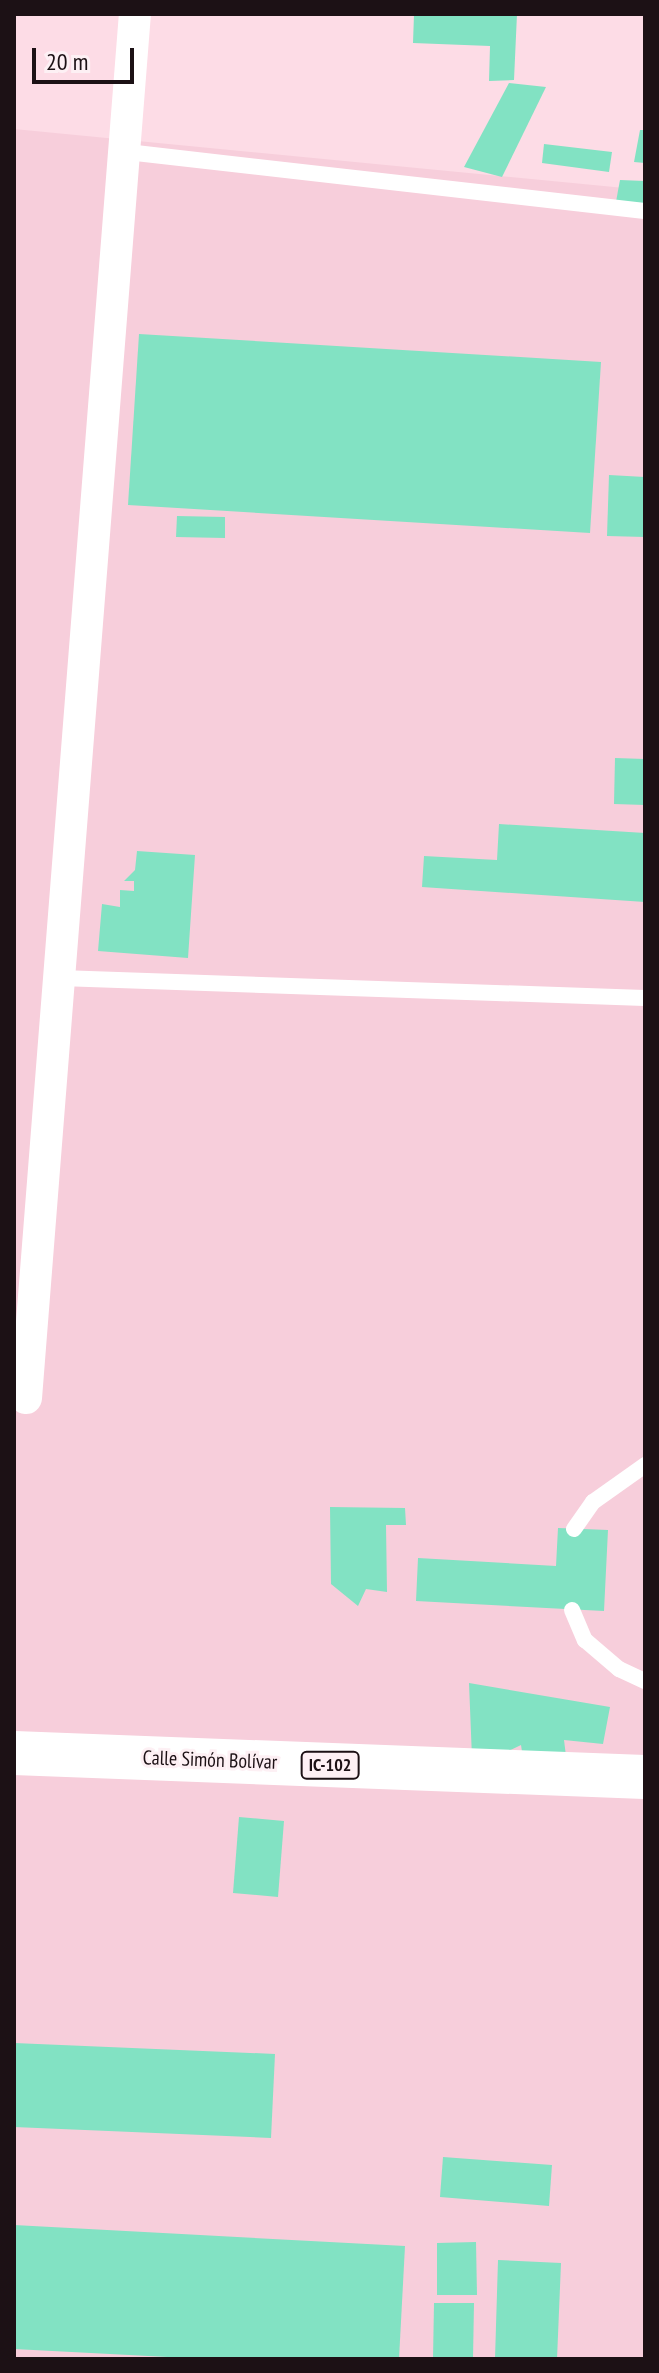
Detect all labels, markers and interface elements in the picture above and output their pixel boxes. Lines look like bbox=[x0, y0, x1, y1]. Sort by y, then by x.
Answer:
scale bar bbox=[36, 32, 138, 82]
text: 20 m bbox=[46, 46, 88, 77]
street label: Calle Simón Bolívar bbox=[142, 1746, 278, 1774]
road number: IC-102 bbox=[300, 1751, 360, 1779]

